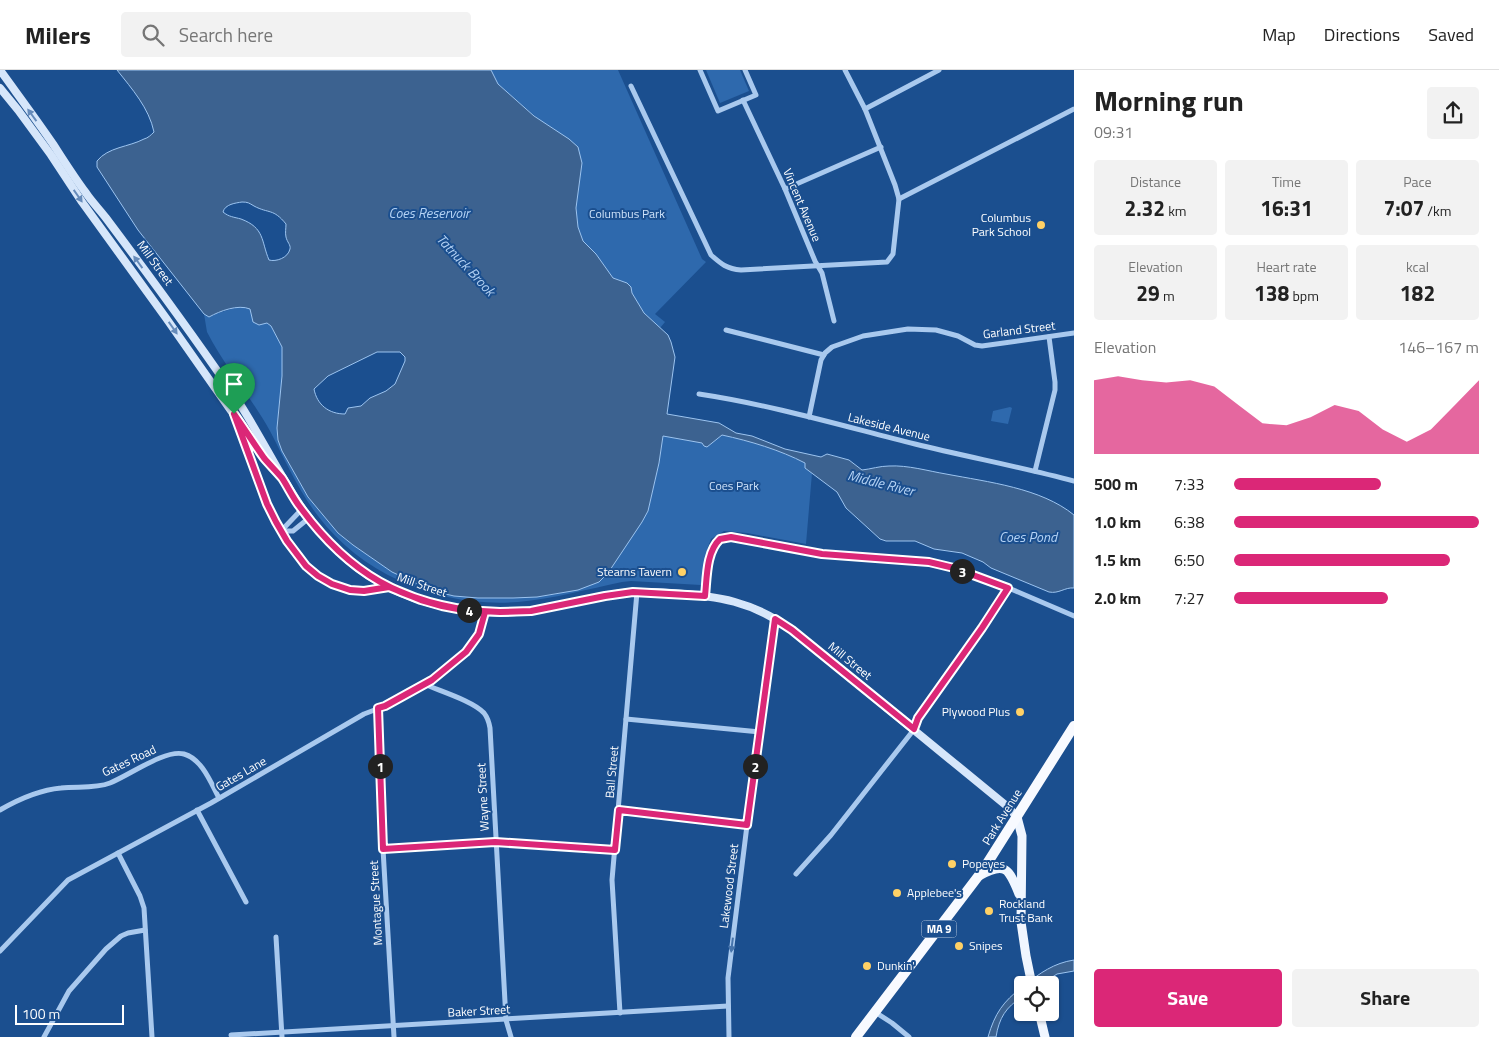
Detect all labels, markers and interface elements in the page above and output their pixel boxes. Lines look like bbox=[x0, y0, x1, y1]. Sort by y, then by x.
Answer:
search box bbox=[121, 12, 471, 57]
text: Milers bbox=[25, 17, 91, 53]
text: Search here bbox=[179, 20, 273, 49]
icon: search bbox=[139, 21, 167, 49]
text: Map bbox=[1262, 21, 1296, 48]
text: Directions bbox=[1324, 21, 1400, 48]
text: Saved bbox=[1428, 21, 1474, 48]
text: Morning run bbox=[1094, 79, 1244, 122]
button: share bbox=[1427, 87, 1479, 139]
one-way arrow bbox=[27, 108, 37, 122]
text: 09:31 bbox=[1094, 120, 1133, 144]
street label: Vincent Avenue bbox=[778, 165, 826, 244]
text: Distance bbox=[1130, 171, 1181, 192]
text: Time bbox=[1272, 171, 1301, 192]
text: Pace bbox=[1403, 171, 1432, 192]
one-way arrow bbox=[73, 189, 83, 203]
text: 2.32 bbox=[1124, 192, 1165, 224]
text: 16:31 bbox=[1260, 192, 1313, 224]
text: 7:07 bbox=[1384, 192, 1424, 224]
text: km bbox=[1165, 200, 1187, 221]
text: /km bbox=[1424, 200, 1451, 221]
water label: Coes Reservoir bbox=[389, 202, 471, 223]
park label: Columbus Park bbox=[589, 204, 665, 223]
place label: Columbus Park School bbox=[972, 208, 1031, 241]
marker: Columbus Park School bbox=[1035, 219, 1047, 231]
water label: Tatnuck Brook bbox=[432, 229, 502, 302]
street label: Mill Street bbox=[132, 236, 179, 290]
one-way arrow bbox=[133, 255, 143, 269]
text: Elevation bbox=[1128, 256, 1183, 277]
text: Heart rate bbox=[1256, 256, 1317, 277]
text: kcal bbox=[1406, 256, 1429, 277]
text: 29 bbox=[1136, 277, 1160, 309]
text: 138 bbox=[1254, 277, 1289, 309]
text: 182 bbox=[1400, 277, 1435, 309]
text: m bbox=[1160, 285, 1175, 306]
text: bpm bbox=[1289, 285, 1319, 306]
street label: Garland Street bbox=[982, 316, 1057, 343]
one-way arrow bbox=[168, 321, 178, 334]
text: Elevation bbox=[1094, 335, 1156, 359]
text: 146–167 m bbox=[1398, 335, 1479, 359]
pin bbox=[213, 363, 255, 414]
icon: arrive bbox=[220, 370, 248, 398]
street label: Lakeside Avenue bbox=[846, 407, 932, 446]
water label: Middle River bbox=[845, 464, 918, 501]
text: 500 m bbox=[1094, 472, 1138, 496]
text: 7:33 bbox=[1174, 472, 1204, 496]
park label: Coes Park bbox=[709, 476, 759, 495]
text: 1.0 km bbox=[1094, 510, 1141, 534]
text: 6:38 bbox=[1174, 510, 1204, 534]
water label: Coes Pond bbox=[999, 526, 1059, 547]
text: 1.5 km bbox=[1094, 548, 1141, 572]
text: 6:50 bbox=[1174, 548, 1204, 572]
pin: 3 bbox=[950, 558, 974, 584]
text: 3 bbox=[959, 561, 966, 582]
place label: Stearns Tavern bbox=[597, 562, 672, 581]
marker: Stearns Tavern bbox=[676, 566, 688, 578]
street label: Mill Street bbox=[395, 567, 450, 602]
text: 2.0 km bbox=[1094, 586, 1141, 610]
text: 7:27 bbox=[1174, 586, 1204, 610]
pin: 4 bbox=[456, 598, 482, 622]
text: 4 bbox=[466, 600, 473, 621]
street label: Mill Street bbox=[824, 637, 877, 685]
place label: Plywood Plus bbox=[942, 702, 1010, 721]
marker: Plywood Plus bbox=[1014, 706, 1026, 718]
street label: Gates Road bbox=[99, 740, 159, 781]
street label: Ball Street bbox=[600, 744, 623, 799]
street label: Gates Lane bbox=[212, 751, 270, 796]
pin: 1 bbox=[368, 754, 392, 778]
pin: 2 bbox=[742, 754, 768, 778]
text: 1 bbox=[377, 756, 384, 777]
text: 2 bbox=[752, 756, 759, 777]
street label: Wayne Street bbox=[471, 762, 494, 832]
street label: Park Avenue bbox=[977, 785, 1026, 849]
street label: Lakewood Street bbox=[714, 842, 743, 929]
place label: Popeyes bbox=[962, 854, 1005, 873]
marker: Popeyes bbox=[946, 858, 958, 870]
street label: Montague Street bbox=[364, 859, 387, 946]
place label: Applebee's bbox=[907, 883, 962, 902]
marker: Applebee's bbox=[891, 887, 903, 899]
place label: Rockland Trust Bank bbox=[999, 894, 1053, 927]
marker: Rockland Trust Bank bbox=[983, 905, 995, 917]
road number: MA 9 bbox=[922, 921, 956, 938]
place label: Snipes bbox=[969, 936, 1003, 955]
one-way arrow bbox=[728, 938, 736, 954]
marker: Snipes bbox=[953, 940, 965, 952]
place label: Dunkin' bbox=[877, 956, 915, 975]
marker: Dunkin' bbox=[861, 960, 873, 972]
button: Save bbox=[1094, 969, 1282, 1027]
button: Share bbox=[1292, 969, 1479, 1027]
map controls bbox=[1014, 976, 1059, 1021]
button: locate bbox=[1014, 976, 1059, 1021]
street label: Baker Street bbox=[447, 999, 512, 1022]
scale bar bbox=[15, 1002, 124, 1025]
text: 100 m bbox=[22, 1003, 60, 1024]

